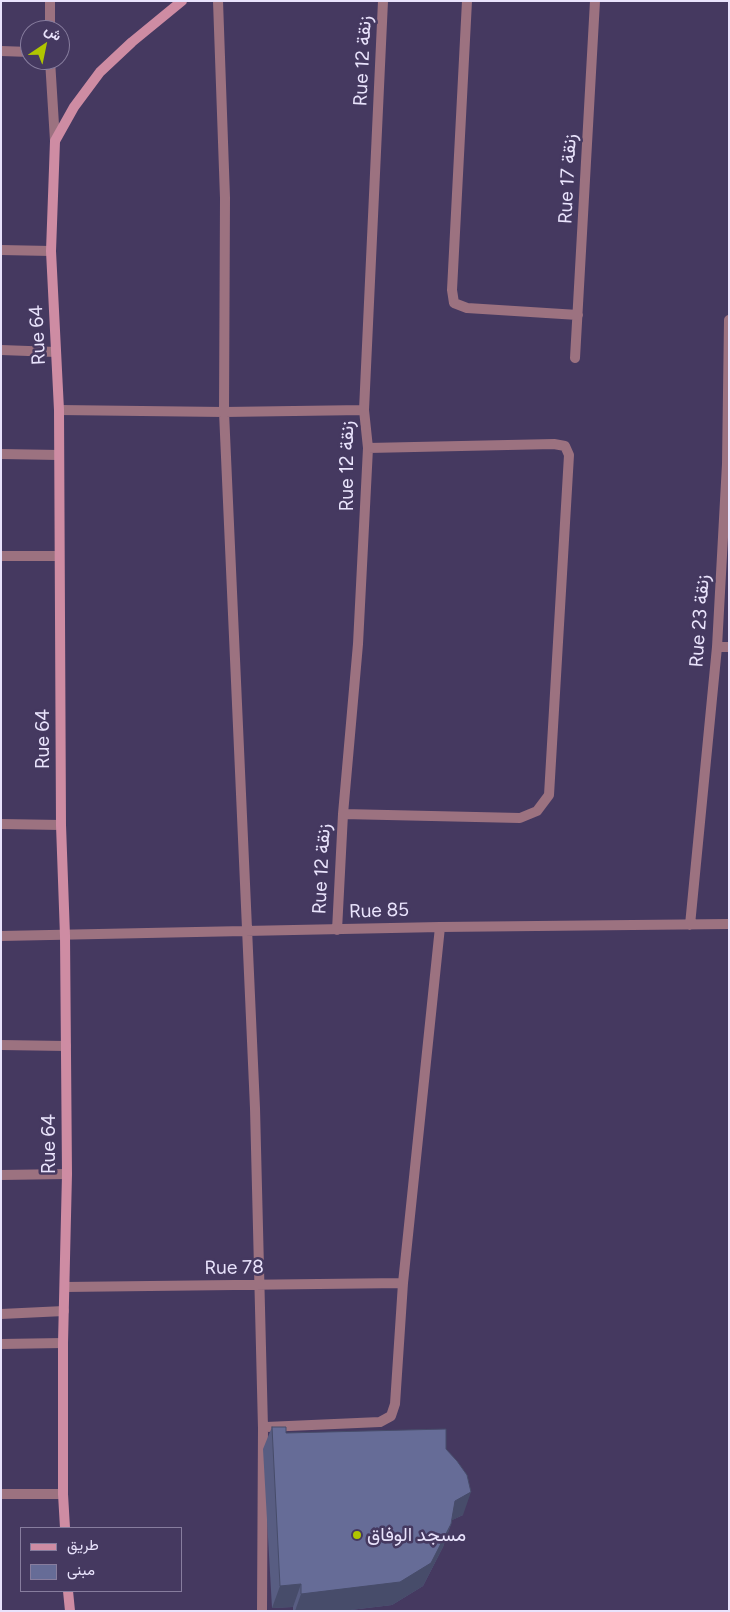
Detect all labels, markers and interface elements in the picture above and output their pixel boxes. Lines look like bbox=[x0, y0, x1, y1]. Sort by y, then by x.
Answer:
street label: Rue 12 زنقة bbox=[349, 15, 377, 107]
north arrow bbox=[20, 20, 70, 70]
text: ش bbox=[41, 21, 65, 45]
street label: Rue 17 زنقة bbox=[554, 133, 582, 225]
street label: Rue 64 bbox=[25, 304, 51, 366]
street label: Rue 12 زنقة bbox=[336, 421, 358, 511]
street label: Rue 23 زنقة bbox=[685, 574, 715, 668]
street label: Rue 64 bbox=[32, 709, 54, 769]
street label: Rue 12 زنقة bbox=[308, 823, 336, 915]
street label: Rue 85 bbox=[349, 899, 409, 923]
street label: Rue 64 bbox=[38, 1114, 60, 1174]
street label: Rue 78 bbox=[204, 1256, 264, 1280]
place label: مسجد الوفاق bbox=[367, 1524, 466, 1546]
legend bbox=[20, 1527, 182, 1592]
marker: مسجد الوفاق bbox=[351, 1529, 363, 1541]
text: طريق bbox=[67, 1536, 99, 1554]
text: مبنى bbox=[67, 1561, 95, 1579]

